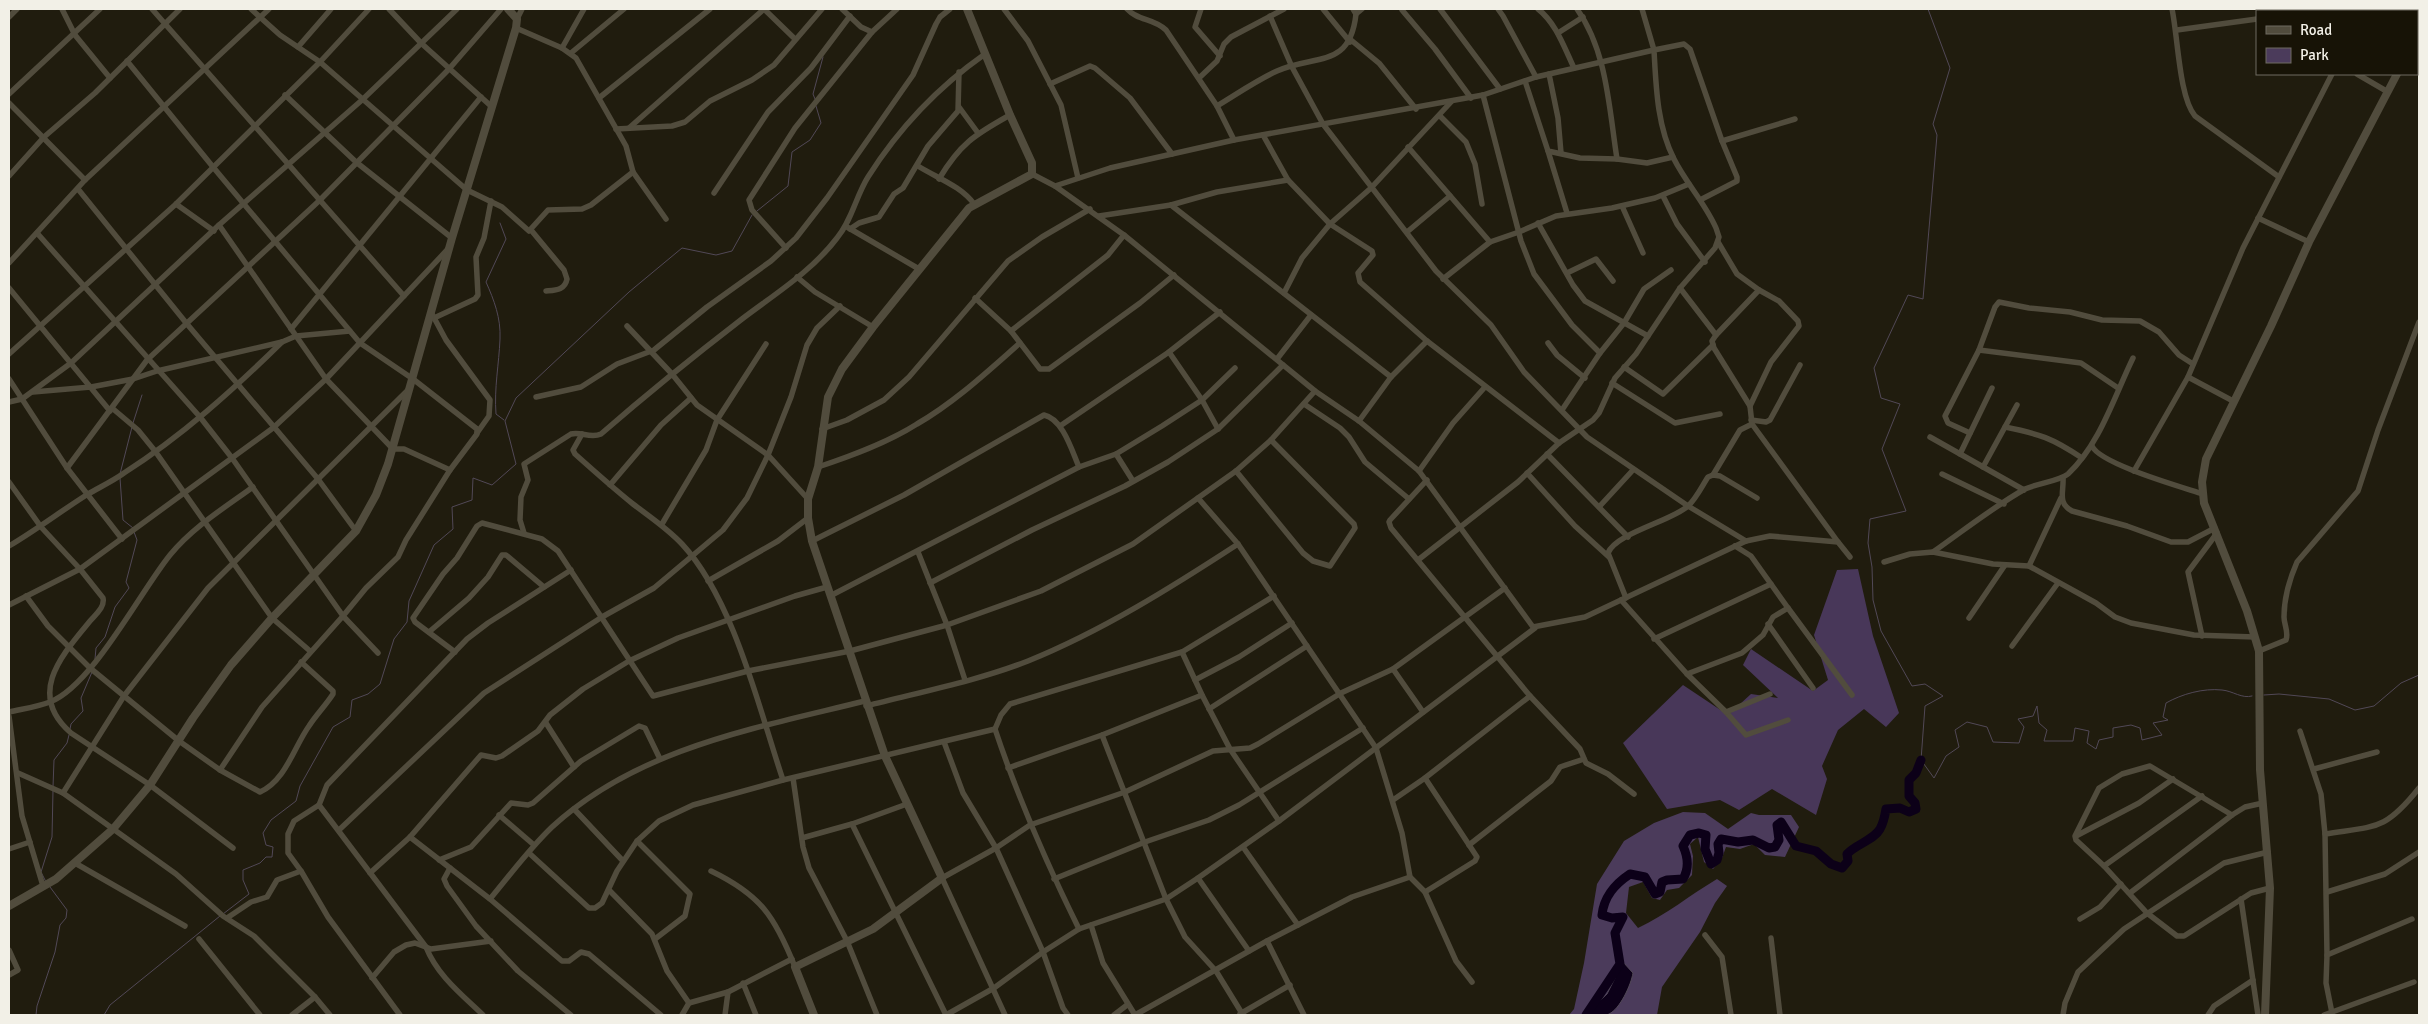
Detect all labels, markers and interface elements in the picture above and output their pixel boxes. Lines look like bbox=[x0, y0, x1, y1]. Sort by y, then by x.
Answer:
legend bbox=[2256, 10, 2418, 75]
text: Road bbox=[2300, 21, 2332, 39]
text: Park bbox=[2300, 46, 2329, 64]

